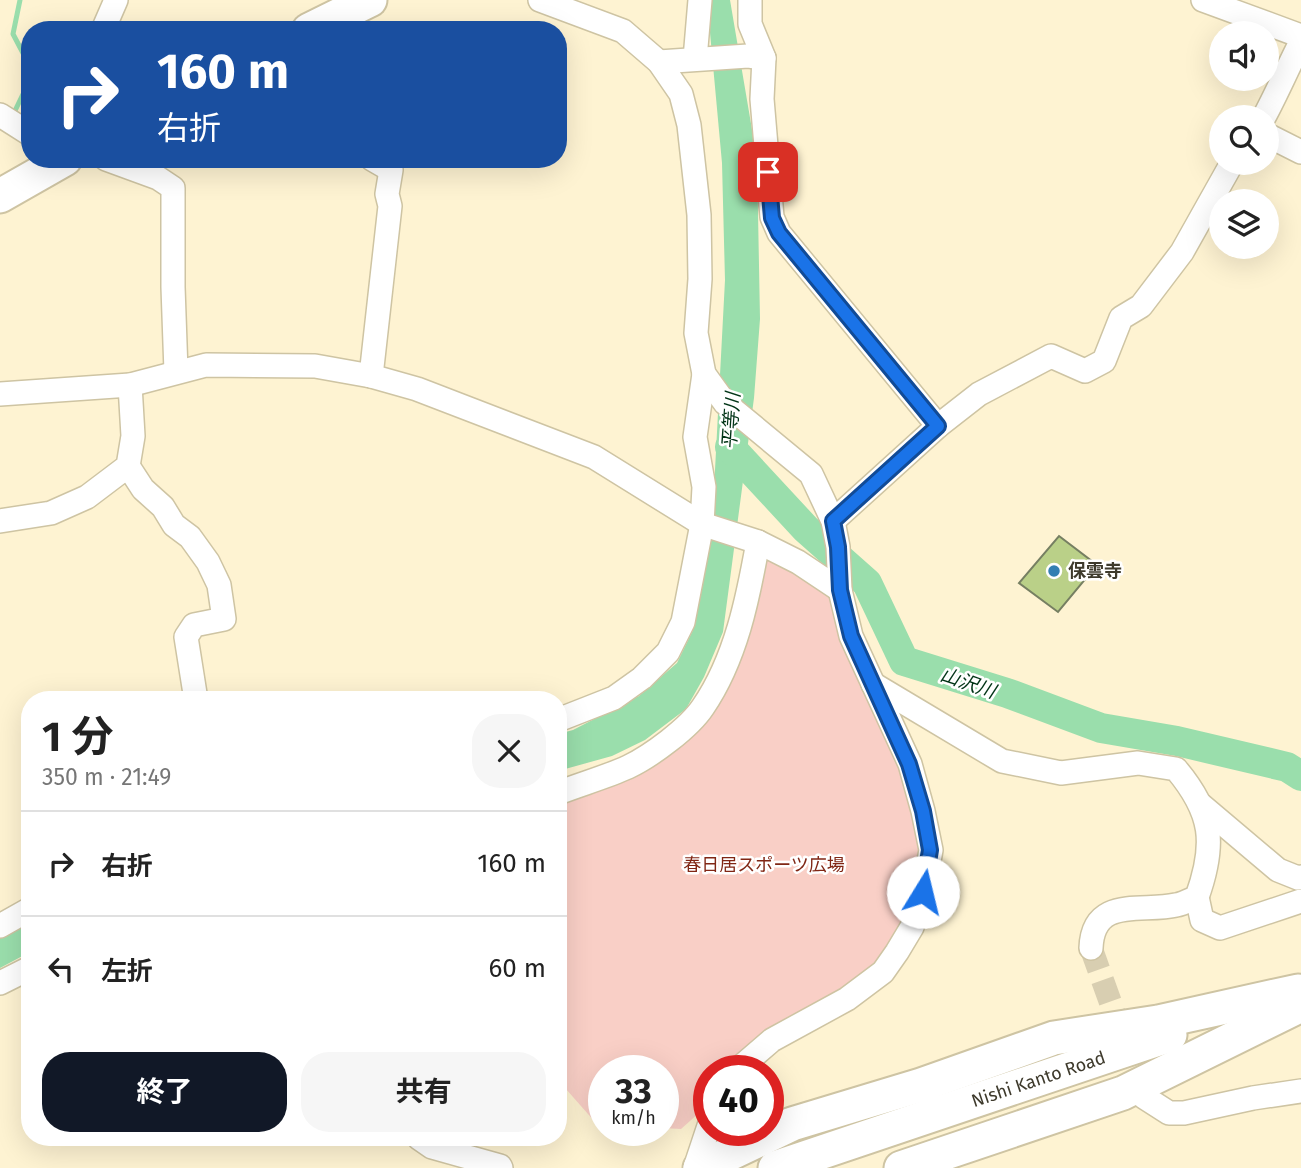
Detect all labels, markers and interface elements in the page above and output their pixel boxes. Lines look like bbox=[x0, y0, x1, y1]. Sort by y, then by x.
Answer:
map controls bbox=[1209, 21, 1279, 259]
button: sound bbox=[1209, 21, 1279, 91]
text: 160 m bbox=[157, 42, 289, 101]
icon: right bbox=[42, 49, 133, 140]
button: search bbox=[1209, 105, 1279, 175]
text: 右折 bbox=[157, 109, 221, 147]
pin bbox=[738, 142, 798, 202]
icon: arrive bbox=[749, 153, 787, 191]
button: layers bbox=[1209, 189, 1279, 259]
water label: 平等川 bbox=[718, 390, 745, 450]
place label: 保雲寺 bbox=[1068, 560, 1122, 582]
marker: 保雲寺 bbox=[1046, 563, 1062, 579]
water label: 山沢川 bbox=[937, 663, 1001, 704]
text: 1 分 bbox=[42, 712, 113, 762]
button: close bbox=[472, 714, 546, 788]
text: 350 m · 21:49 bbox=[42, 763, 171, 791]
icon: right bbox=[42, 845, 80, 883]
text: 160 m bbox=[477, 848, 546, 879]
text: 右折 bbox=[101, 851, 153, 882]
park label: 春日居スポーツ広場 bbox=[683, 854, 845, 876]
position arrow bbox=[886, 855, 960, 929]
icon: left bbox=[42, 950, 80, 988]
text: 60 m bbox=[488, 953, 546, 984]
text: 左折 bbox=[101, 956, 153, 987]
street label: Nishi Kanto Road bbox=[969, 1047, 1108, 1112]
button: 終了 bbox=[42, 1052, 287, 1132]
button: 共有 bbox=[301, 1052, 546, 1132]
speed limit sign: 40 bbox=[693, 1055, 784, 1146]
text: 33 bbox=[615, 1070, 652, 1112]
text: km/h bbox=[611, 1107, 656, 1129]

